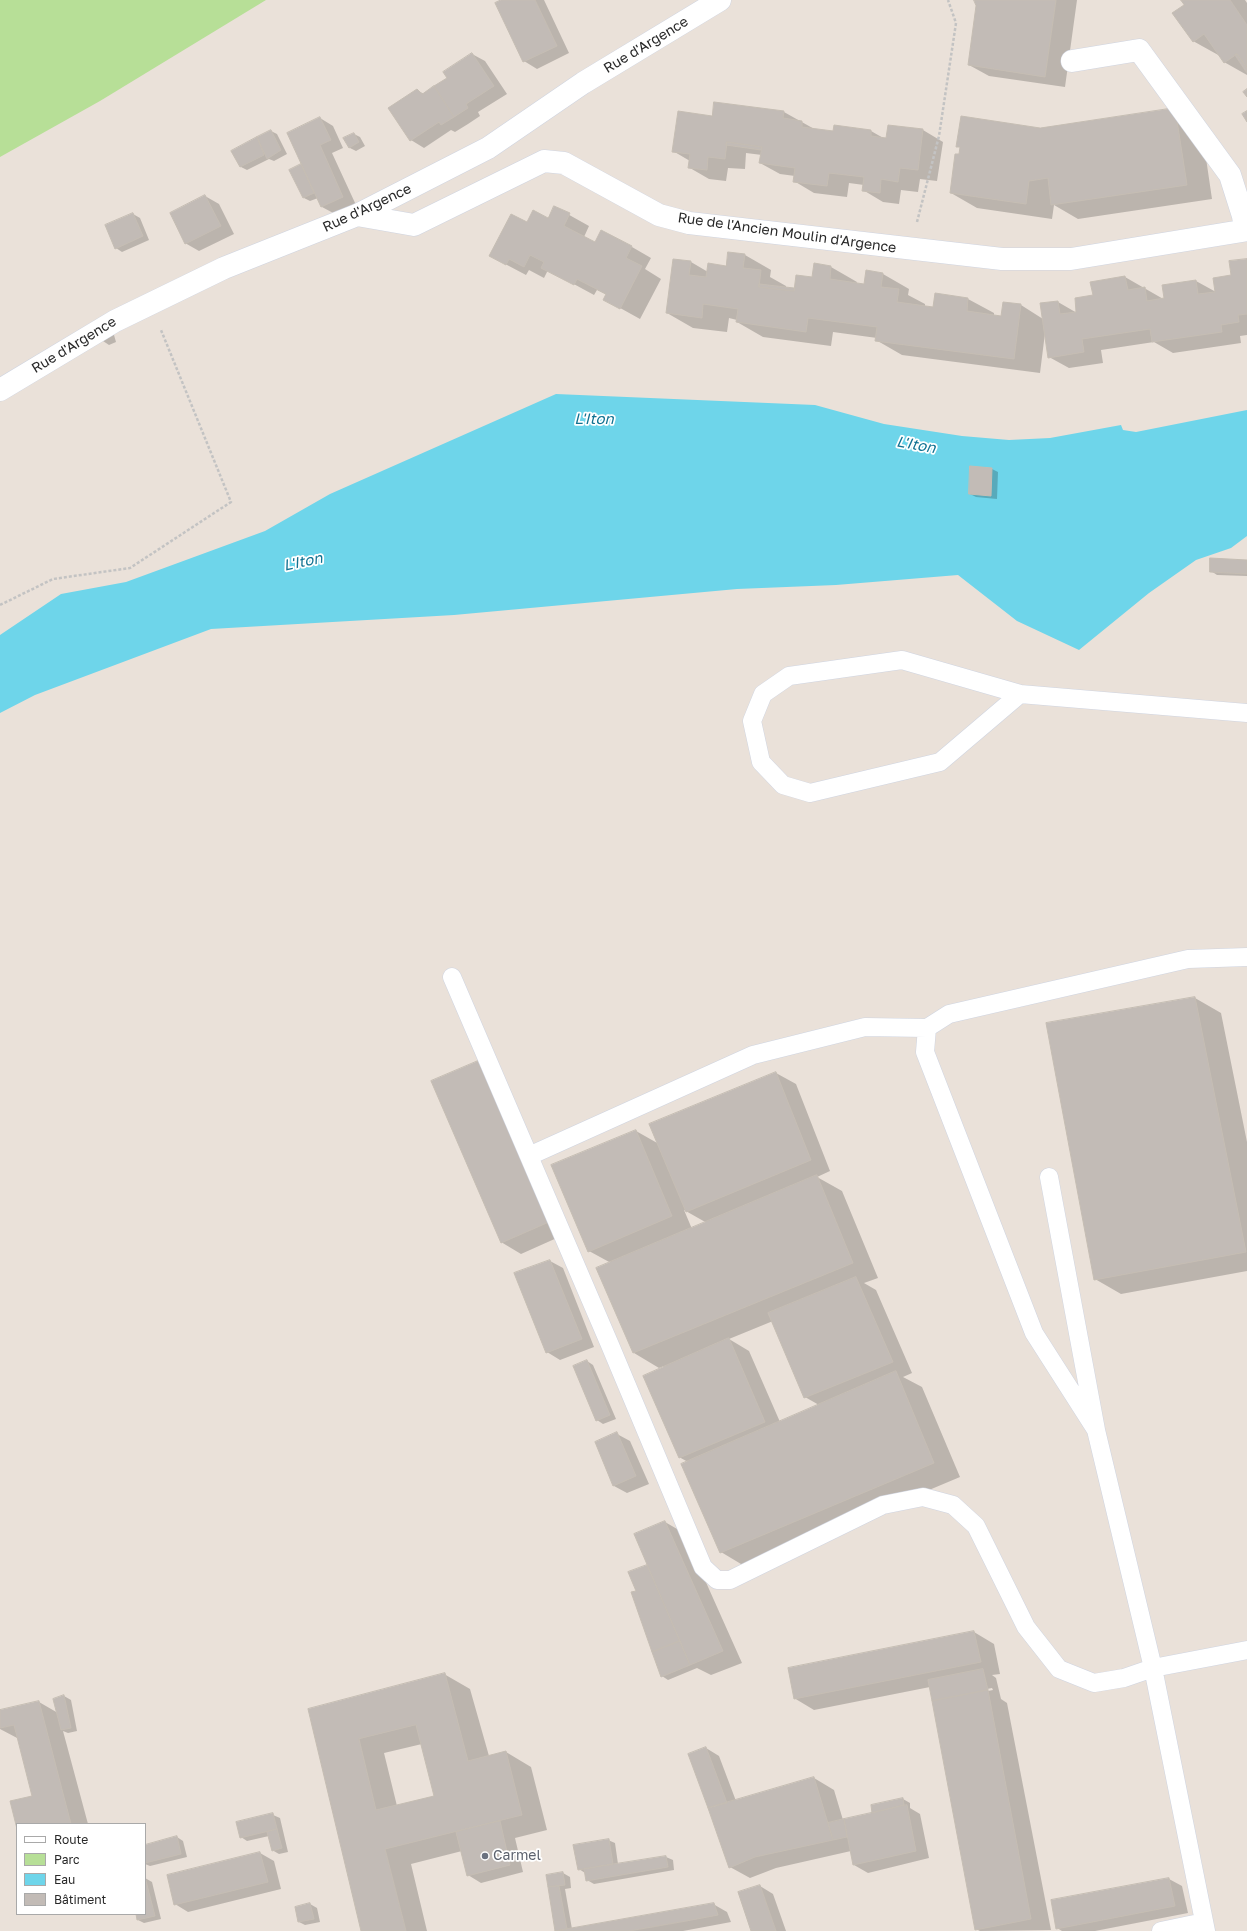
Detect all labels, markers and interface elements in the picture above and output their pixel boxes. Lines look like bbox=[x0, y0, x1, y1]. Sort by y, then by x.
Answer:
street label: Rue d'Argence bbox=[601, 13, 691, 77]
street label: Rue d'Argence bbox=[320, 180, 414, 236]
street label: Rue de l'Ancien Moulin d'Argence bbox=[677, 209, 897, 257]
street label: Rue d'Argence bbox=[29, 313, 119, 377]
water label: L'Iton bbox=[574, 410, 614, 428]
water label: L'Iton bbox=[895, 433, 937, 457]
water label: L'Iton bbox=[282, 549, 324, 575]
legend bbox=[16, 1823, 146, 1915]
text: Route bbox=[54, 1832, 88, 1847]
place label: Carmel bbox=[493, 1848, 541, 1864]
marker: Carmel bbox=[480, 1851, 490, 1861]
text: Parc bbox=[54, 1852, 80, 1867]
text: Eau bbox=[54, 1872, 75, 1887]
text: Bâtiment bbox=[54, 1892, 106, 1907]

